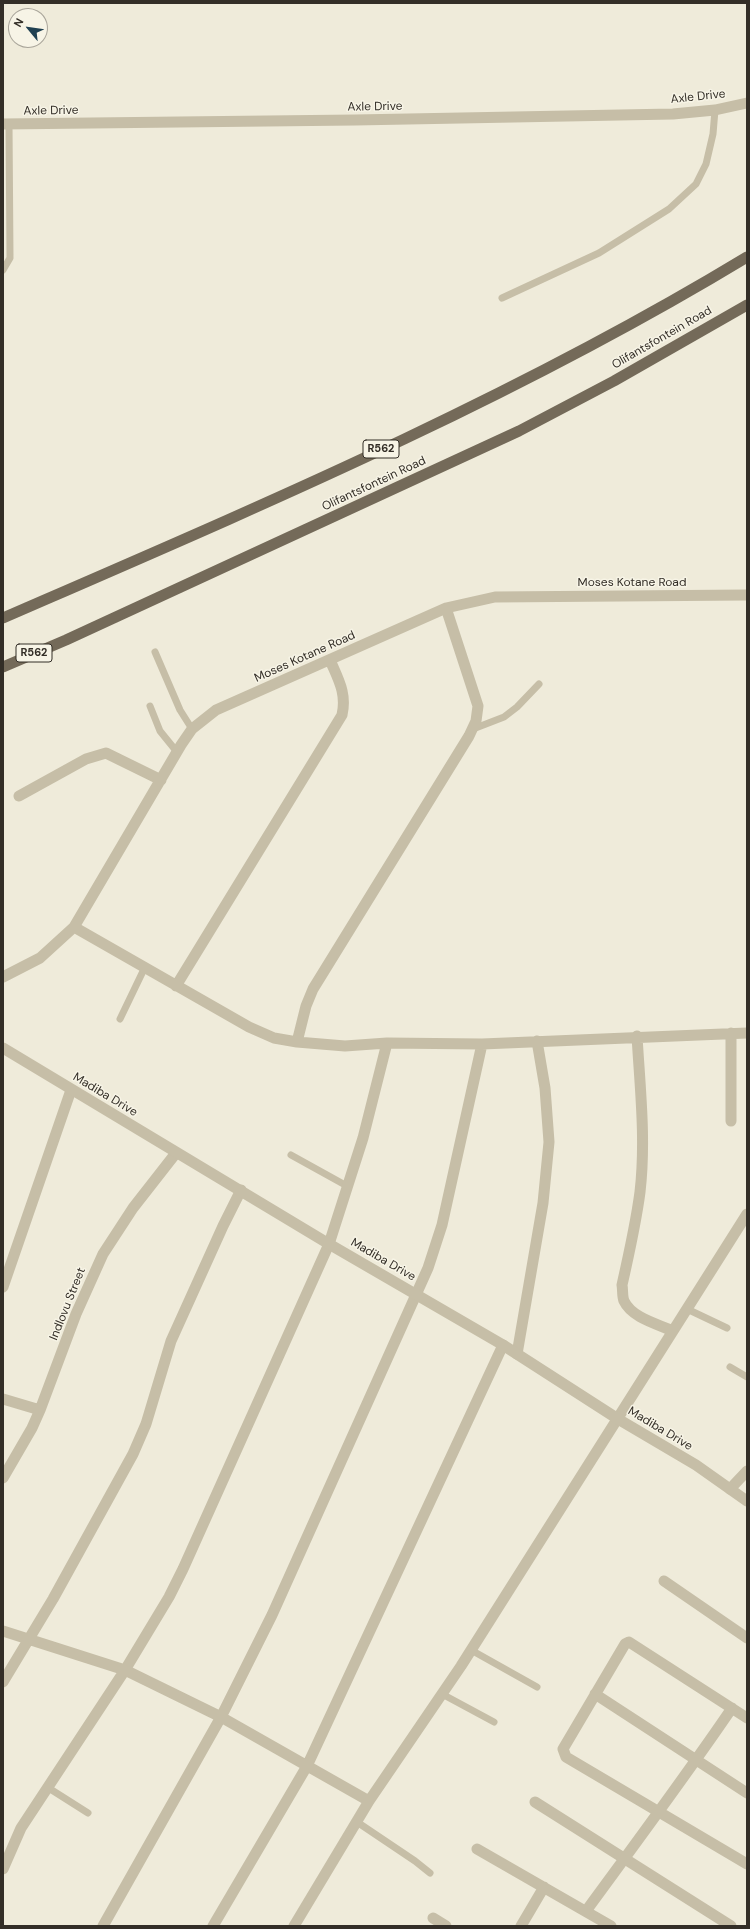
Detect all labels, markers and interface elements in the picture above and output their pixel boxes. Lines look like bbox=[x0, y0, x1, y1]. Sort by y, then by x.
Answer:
north arrow bbox=[8, 8, 48, 48]
text: N bbox=[10, 16, 26, 30]
street label: Axle Drive bbox=[670, 87, 726, 107]
street label: Axle Drive bbox=[347, 99, 403, 115]
street label: Axle Drive bbox=[23, 103, 79, 119]
street label: Olifantsfontein Road bbox=[610, 304, 714, 372]
road number: R562 bbox=[363, 440, 399, 458]
street label: Olifantsfontein Road bbox=[320, 454, 428, 514]
street label: Moses Kotane Road bbox=[578, 576, 686, 590]
street label: Moses Kotane Road bbox=[252, 628, 358, 686]
road number: R562 bbox=[16, 644, 52, 662]
street label: Madiba Drive bbox=[70, 1070, 140, 1120]
street label: Madiba Drive bbox=[348, 1236, 418, 1284]
street label: Indlovu Street bbox=[47, 1266, 89, 1342]
street label: Madiba Drive bbox=[625, 1404, 695, 1454]

